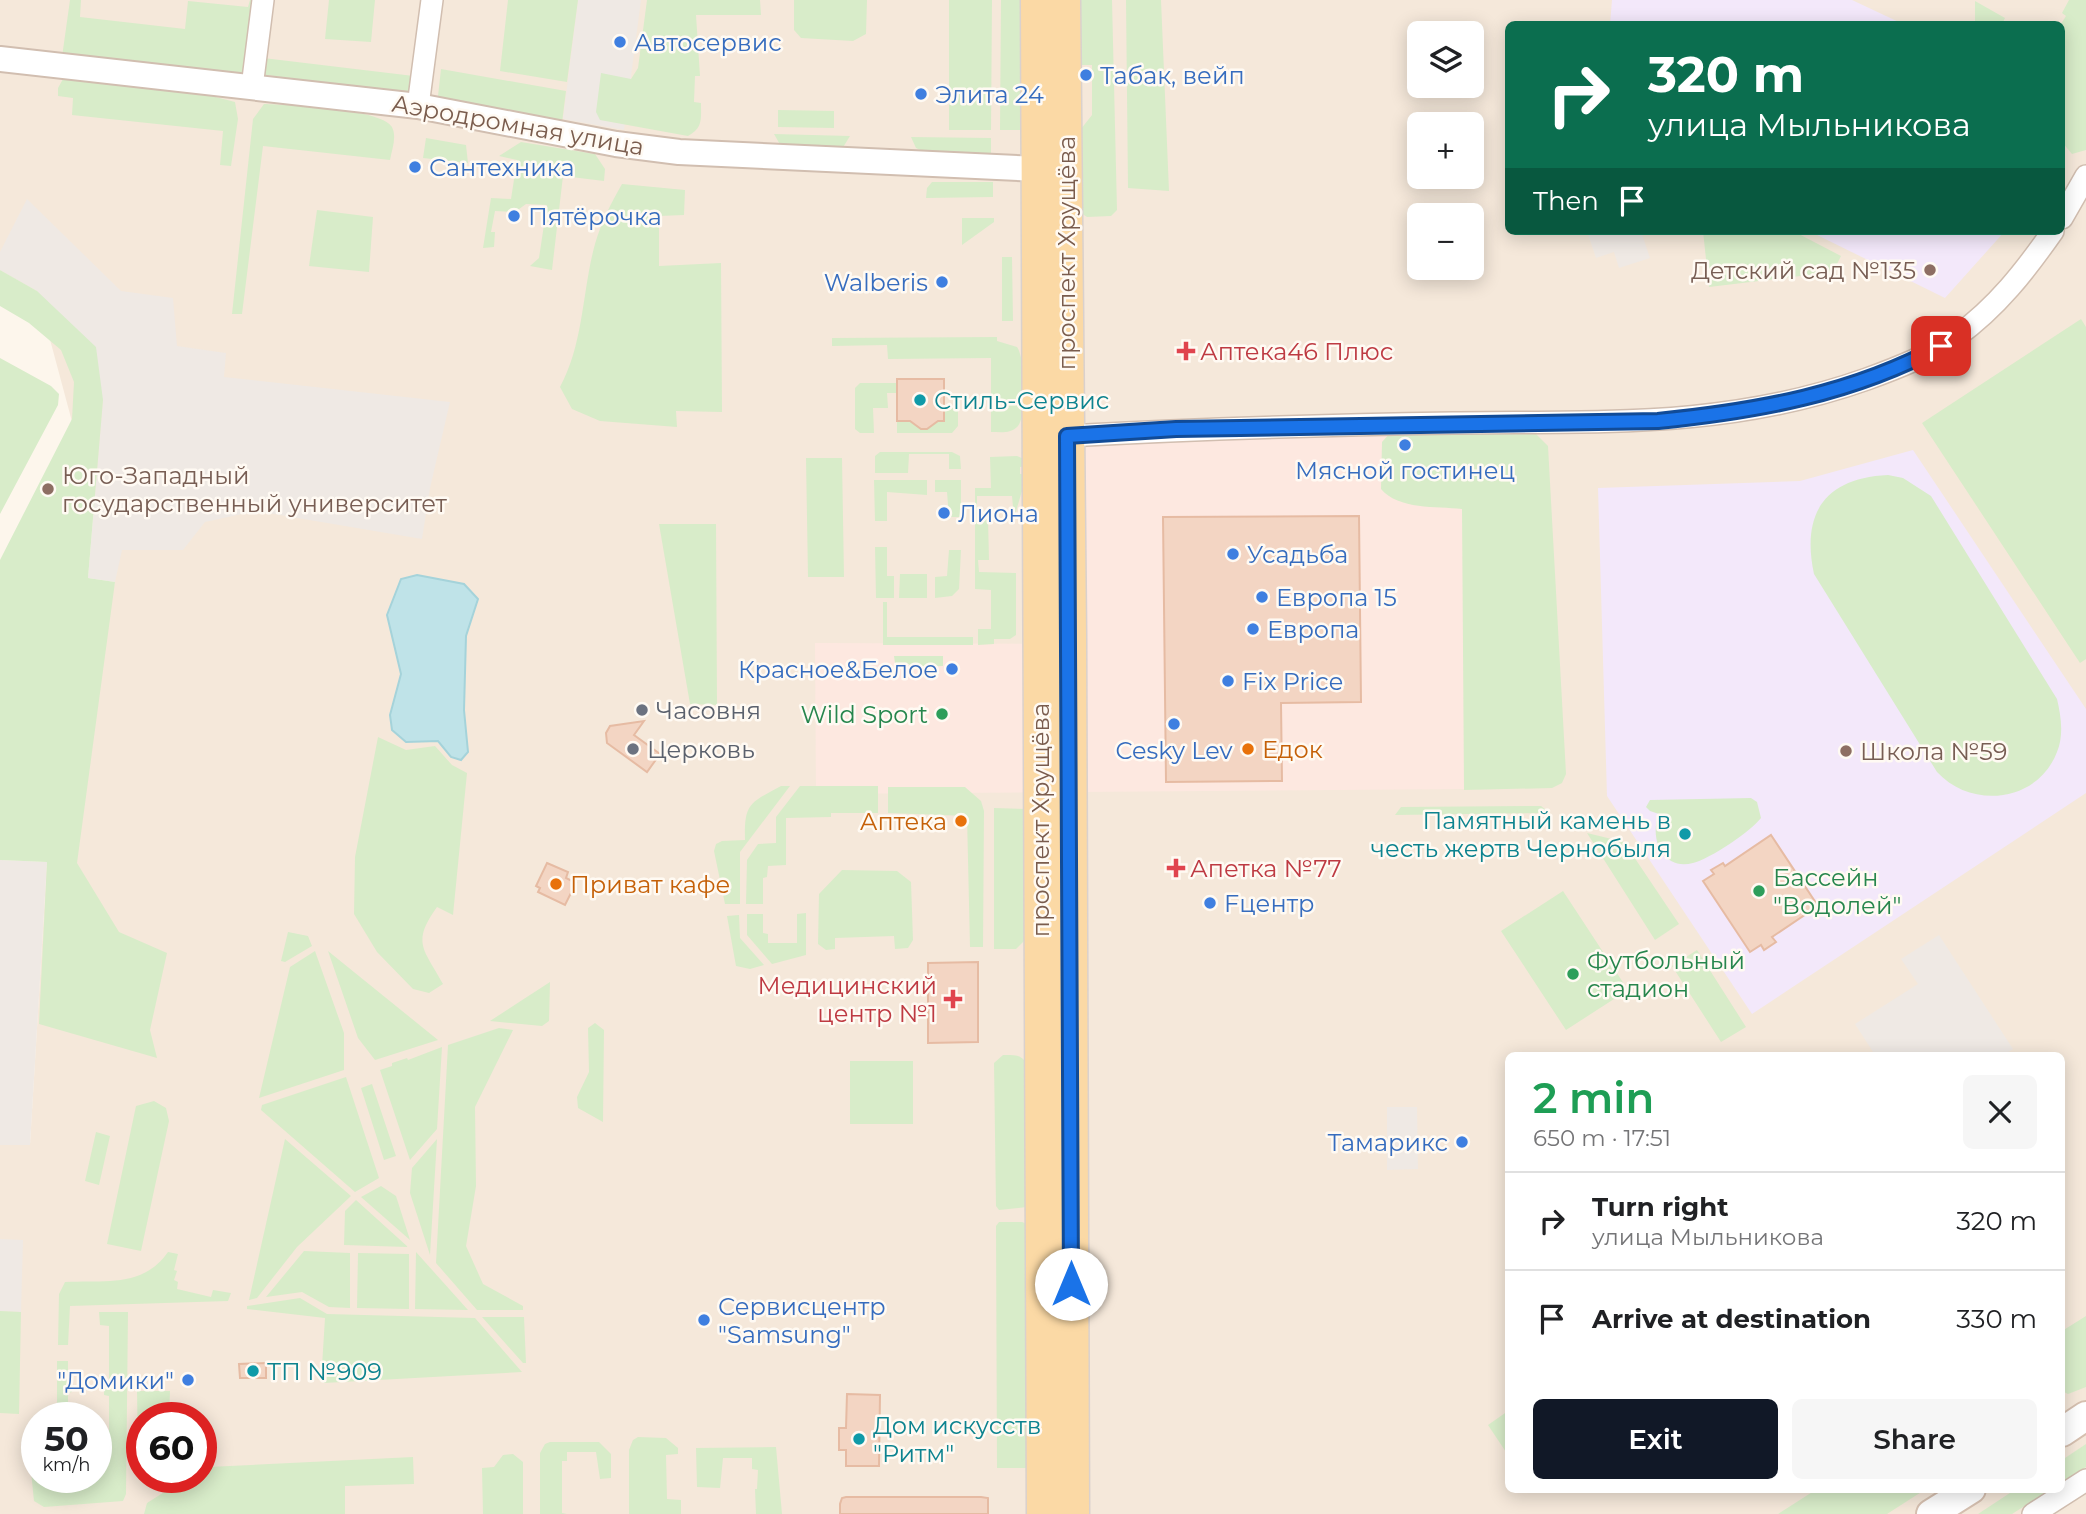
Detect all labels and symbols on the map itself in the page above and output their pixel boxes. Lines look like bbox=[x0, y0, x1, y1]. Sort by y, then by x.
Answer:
place label: Автосервис bbox=[634, 28, 782, 57]
marker: Автосервис bbox=[612, 34, 628, 50]
place label: Табак, вейп bbox=[1100, 61, 1245, 90]
marker: Табак, вейп bbox=[1078, 67, 1094, 83]
place label: Элита 24 bbox=[935, 80, 1044, 109]
marker: Элита 24 bbox=[913, 86, 929, 102]
street label: Аэродромная улица bbox=[390, 89, 646, 161]
street label: проспект Хрущёва bbox=[1052, 136, 1081, 370]
place label: Сантехника bbox=[429, 153, 574, 182]
marker: Сантехника bbox=[407, 159, 423, 175]
place label: Пятёрочка bbox=[528, 202, 662, 231]
marker: Пятёрочка bbox=[506, 208, 522, 224]
place label: Детский сад №135 bbox=[1691, 256, 1916, 285]
marker: Детский сад №135 bbox=[1922, 262, 1938, 278]
place label: Walberis bbox=[824, 268, 928, 297]
marker: Walberis bbox=[934, 274, 950, 290]
pin bbox=[1911, 316, 1971, 376]
place label: Аптека46 Плюс bbox=[1200, 337, 1393, 366]
marker: Аптека46 Плюс bbox=[1178, 343, 1194, 359]
place label: Стиль-Сервис bbox=[934, 386, 1109, 415]
marker: Стиль-Сервис bbox=[912, 392, 928, 408]
marker: Мясной гостинец bbox=[1397, 437, 1413, 453]
place label: Мясной гостинец bbox=[1295, 456, 1515, 485]
place label: Юго-Западный государственный университет bbox=[62, 461, 448, 518]
marker: Юго-Западный государственный университет bbox=[40, 481, 56, 497]
place label: Лиона bbox=[958, 499, 1039, 528]
marker: Лиона bbox=[936, 505, 952, 521]
place label: Усадьба bbox=[1247, 540, 1348, 569]
marker: Усадьба bbox=[1225, 546, 1241, 562]
place label: Европа 15 bbox=[1276, 583, 1397, 612]
marker: Европа 15 bbox=[1254, 589, 1270, 605]
place label: Европа bbox=[1267, 615, 1359, 644]
marker: Европа bbox=[1245, 621, 1261, 637]
place label: Красное&Белое bbox=[738, 655, 938, 684]
marker: Красное&Белое bbox=[944, 661, 960, 677]
place label: Fix Price bbox=[1242, 667, 1343, 696]
marker: Fix Price bbox=[1220, 673, 1236, 689]
place label: Часовня bbox=[656, 696, 761, 725]
place label: Wild Sport bbox=[800, 700, 928, 729]
marker: Часовня bbox=[634, 702, 650, 718]
street label: проспект Хрущёва bbox=[1026, 703, 1055, 937]
marker: Wild Sport bbox=[934, 706, 950, 722]
marker: Cesky Lev bbox=[1166, 716, 1182, 732]
place label: Церковь bbox=[647, 735, 755, 764]
place label: Едок bbox=[1262, 735, 1323, 764]
place label: Cesky Lev bbox=[1116, 736, 1232, 765]
place label: Школа №59 bbox=[1860, 737, 2007, 766]
marker: Церковь bbox=[625, 741, 641, 757]
marker: Едок bbox=[1240, 741, 1256, 757]
marker: Школа №59 bbox=[1838, 743, 1854, 759]
place label: Памятный камень в честь жертв Чернобыля bbox=[1371, 806, 1671, 863]
place label: Аптека bbox=[860, 807, 947, 836]
marker: Аптека bbox=[953, 813, 969, 829]
marker: Памятный камень в честь жертв Чернобыля bbox=[1677, 826, 1693, 842]
place label: Апетка №77 bbox=[1190, 854, 1342, 883]
marker: Апетка №77 bbox=[1168, 860, 1184, 876]
place label: Бассейн "Водолей" bbox=[1773, 863, 1901, 920]
place label: Приват кафе bbox=[570, 870, 730, 899]
marker: Приват кафе bbox=[548, 876, 564, 892]
marker: Бассейн "Водолей" bbox=[1751, 883, 1767, 899]
place label: Fцентр bbox=[1224, 889, 1314, 918]
marker: Fцентр bbox=[1202, 895, 1218, 911]
place label: Футбольный стадион bbox=[1587, 946, 1745, 1003]
marker: Футбольный стадион bbox=[1565, 966, 1581, 982]
place label: Медицинский центр №1 bbox=[758, 971, 937, 1028]
marker: Медицинский центр №1 bbox=[943, 989, 963, 1009]
place label: Тамарикс bbox=[1328, 1128, 1448, 1157]
marker: Тамарикс bbox=[1454, 1134, 1470, 1150]
position arrow bbox=[1034, 1247, 1108, 1321]
place label: Сервисцентр "Samsung" bbox=[718, 1292, 886, 1349]
marker: Сервисцентр "Samsung" bbox=[696, 1312, 712, 1328]
place label: ТП №909 bbox=[267, 1357, 382, 1386]
marker: ТП №909 bbox=[245, 1363, 261, 1379]
place label: "Домики" bbox=[57, 1366, 174, 1395]
marker: "Домики" bbox=[180, 1372, 196, 1388]
speed limit sign: 60 bbox=[126, 1402, 217, 1493]
place label: Дом искусств "Ритм" bbox=[873, 1411, 1041, 1468]
marker: Дом искусств "Ритм" bbox=[851, 1431, 867, 1447]

